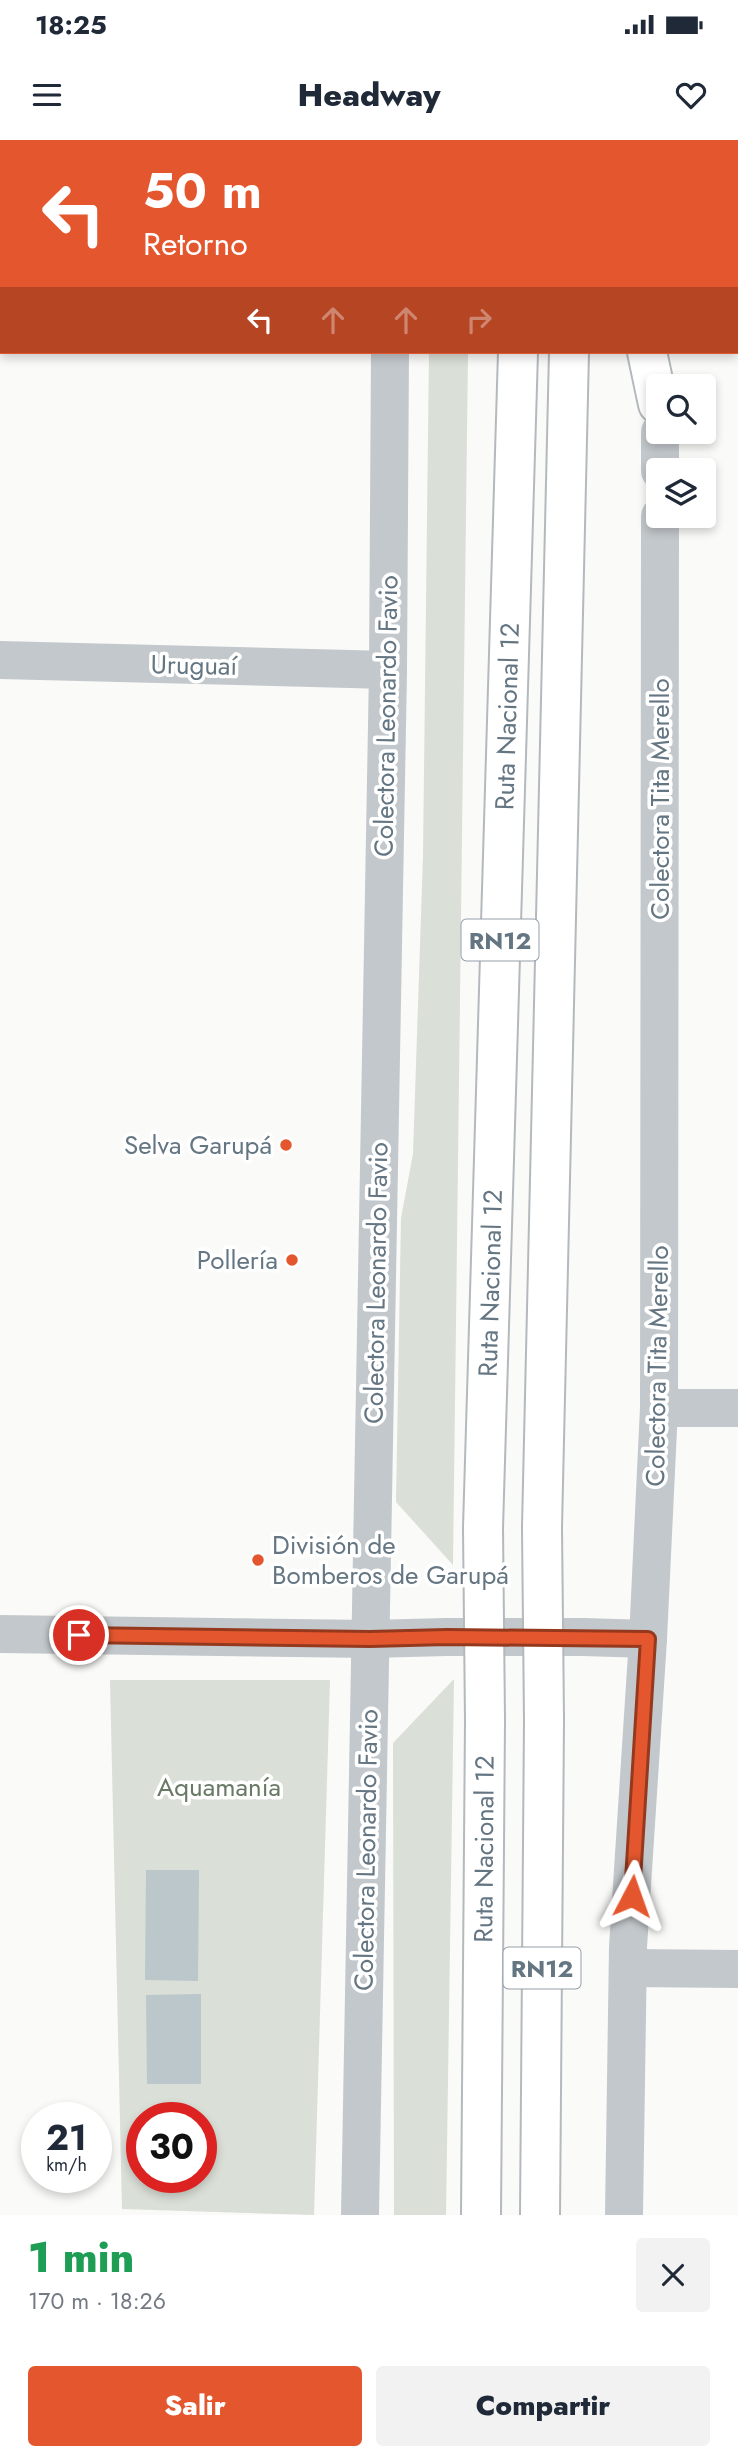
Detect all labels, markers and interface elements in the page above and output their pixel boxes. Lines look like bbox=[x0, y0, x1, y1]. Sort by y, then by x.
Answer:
text: 18:25 bbox=[35, 6, 107, 44]
text: Headway bbox=[298, 72, 440, 118]
icon: menu bbox=[28, 76, 66, 114]
icon: heart bbox=[672, 76, 710, 114]
text: 50 m bbox=[143, 156, 262, 226]
icon: left bbox=[28, 168, 119, 259]
text: Retorno bbox=[143, 221, 248, 267]
icon: left bbox=[241, 301, 279, 339]
icon: ahead bbox=[314, 301, 352, 339]
icon: ahead bbox=[387, 301, 425, 339]
icon: right bbox=[460, 301, 498, 339]
map controls bbox=[646, 374, 716, 528]
button: search bbox=[646, 374, 716, 444]
button: layers bbox=[646, 458, 716, 528]
street label: Colectora Leonardo Favio bbox=[365, 575, 407, 857]
street label: Ruta Nacional 12 bbox=[485, 622, 529, 811]
street label: Uruguaí bbox=[150, 645, 239, 685]
street label: Colectora Tita Merello bbox=[641, 678, 679, 920]
road number: RN12 bbox=[462, 920, 538, 960]
place label: Selva Garupá bbox=[124, 1126, 272, 1164]
marker: Selva Garupá bbox=[278, 1137, 294, 1153]
street label: Colectora Leonardo Favio bbox=[355, 1142, 397, 1424]
street label: Ruta Nacional 12 bbox=[469, 1189, 512, 1377]
place label: Pollería bbox=[197, 1241, 278, 1279]
street label: Colectora Tita Merello bbox=[636, 1245, 678, 1487]
marker: Pollería bbox=[284, 1252, 300, 1268]
place label: División de Bomberos de Garupá bbox=[272, 1526, 509, 1594]
marker: División de Bomberos de Garupá bbox=[250, 1552, 266, 1568]
pin bbox=[49, 1605, 109, 1665]
icon: arrive bbox=[60, 1616, 98, 1654]
street label: Colectora Leonardo Favio bbox=[345, 1709, 387, 1991]
street label: Ruta Nacional 12 bbox=[464, 1755, 504, 1943]
park label: Aquamanía bbox=[157, 1768, 281, 1806]
position arrow bbox=[595, 1859, 669, 1933]
road number: RN12 bbox=[504, 1948, 580, 1989]
speed limit sign: 30 bbox=[126, 2102, 217, 2193]
text: 21 bbox=[46, 2113, 87, 2163]
text: km/h bbox=[46, 2152, 87, 2178]
text: 1 min bbox=[28, 2227, 134, 2288]
button: close bbox=[636, 2238, 710, 2312]
text: 170 m · 18:26 bbox=[28, 2284, 166, 2318]
button: Salir bbox=[28, 2366, 362, 2446]
button: Compartir bbox=[376, 2366, 710, 2446]

